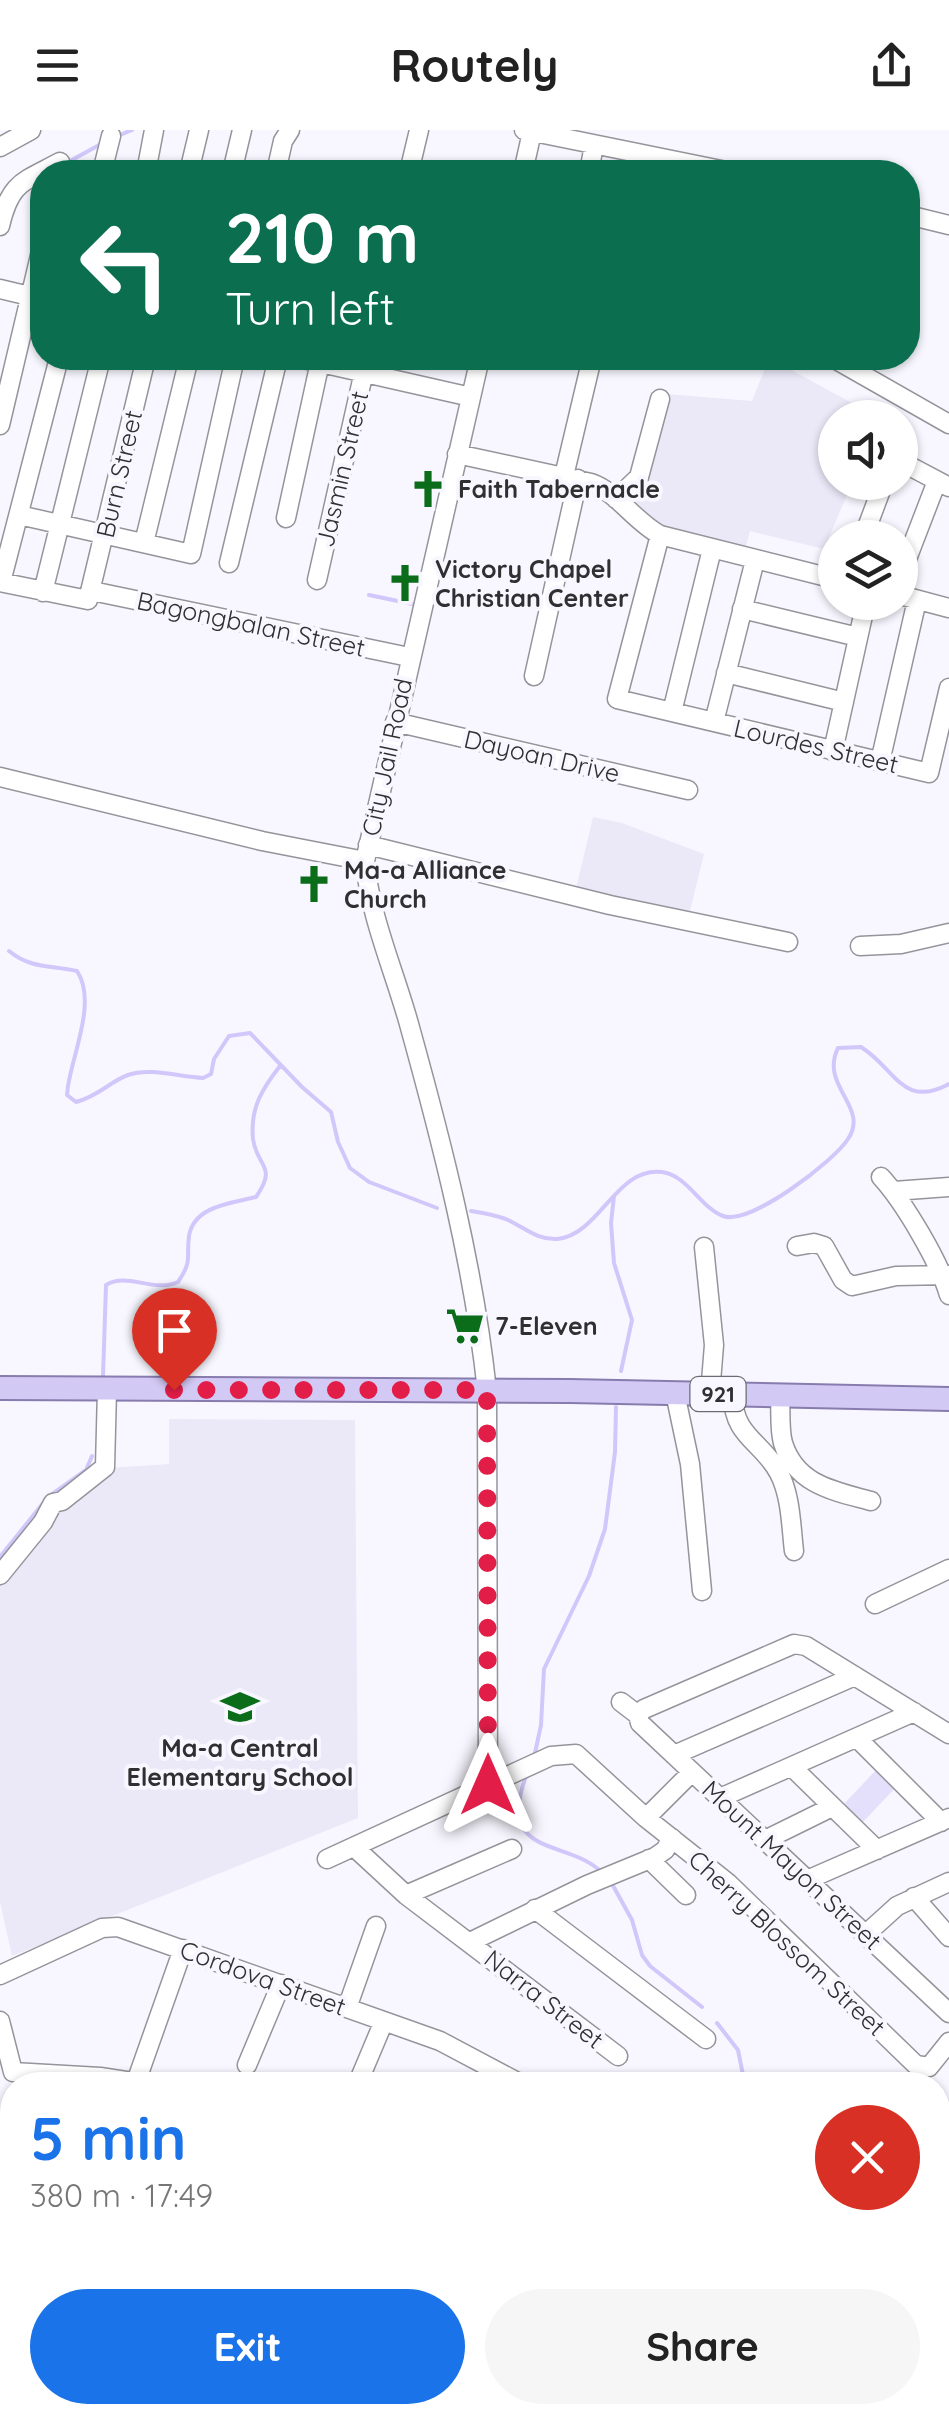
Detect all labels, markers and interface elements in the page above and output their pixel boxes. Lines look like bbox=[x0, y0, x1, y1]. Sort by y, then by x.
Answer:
text: Routely bbox=[391, 37, 558, 93]
icon: menu bbox=[30, 38, 85, 93]
icon: share bbox=[864, 38, 919, 93]
text: 210 m bbox=[225, 193, 419, 281]
icon: left bbox=[60, 200, 190, 330]
text: Turn left bbox=[225, 280, 395, 336]
street label: Jasmin Street bbox=[309, 388, 374, 550]
map controls bbox=[818, 400, 918, 620]
button: sound bbox=[818, 400, 918, 500]
street label: Burn Street bbox=[89, 407, 148, 541]
church icon: Faith Tabernacle bbox=[407, 468, 449, 510]
place label: Faith Tabernacle bbox=[458, 473, 660, 504]
button: layers bbox=[818, 520, 918, 620]
place label: Victory Chapel Christian Center bbox=[435, 553, 629, 613]
church icon: Victory Chapel Christian Center bbox=[384, 562, 426, 604]
street label: Bagongbalan Street bbox=[134, 584, 368, 663]
street label: City Jail Road bbox=[355, 675, 418, 839]
street label: Lourdes Street bbox=[731, 712, 901, 779]
street label: Dayoan Drive bbox=[461, 723, 623, 788]
place label: Ma-a Alliance Church bbox=[344, 854, 507, 914]
church icon: Ma-a Alliance Church bbox=[293, 863, 335, 905]
pin bbox=[132, 1288, 217, 1391]
icon: arrive bbox=[147, 1303, 202, 1358]
supermarket icon: 7-Eleven bbox=[444, 1305, 486, 1347]
place label: 7-Eleven bbox=[495, 1310, 598, 1341]
road number: 921 bbox=[690, 1377, 746, 1411]
school or university icon: Ma-a Central Elementary School bbox=[219, 1686, 261, 1728]
place label: Ma-a Central Elementary School bbox=[126, 1732, 354, 1792]
position arrow bbox=[436, 1733, 540, 1837]
street label: Mount Mayon Street bbox=[696, 1773, 889, 1956]
street label: Cherry Blossom Street bbox=[682, 1843, 892, 2042]
street label: Cordova Street bbox=[176, 1933, 350, 2022]
street label: Narra Street bbox=[479, 1942, 610, 2055]
text: 5 min bbox=[30, 2100, 187, 2175]
button: close bbox=[815, 2105, 920, 2210]
text: 380 m · 17:49 bbox=[30, 2175, 213, 2215]
button: Exit bbox=[30, 2289, 465, 2404]
button: Share bbox=[485, 2289, 920, 2404]

